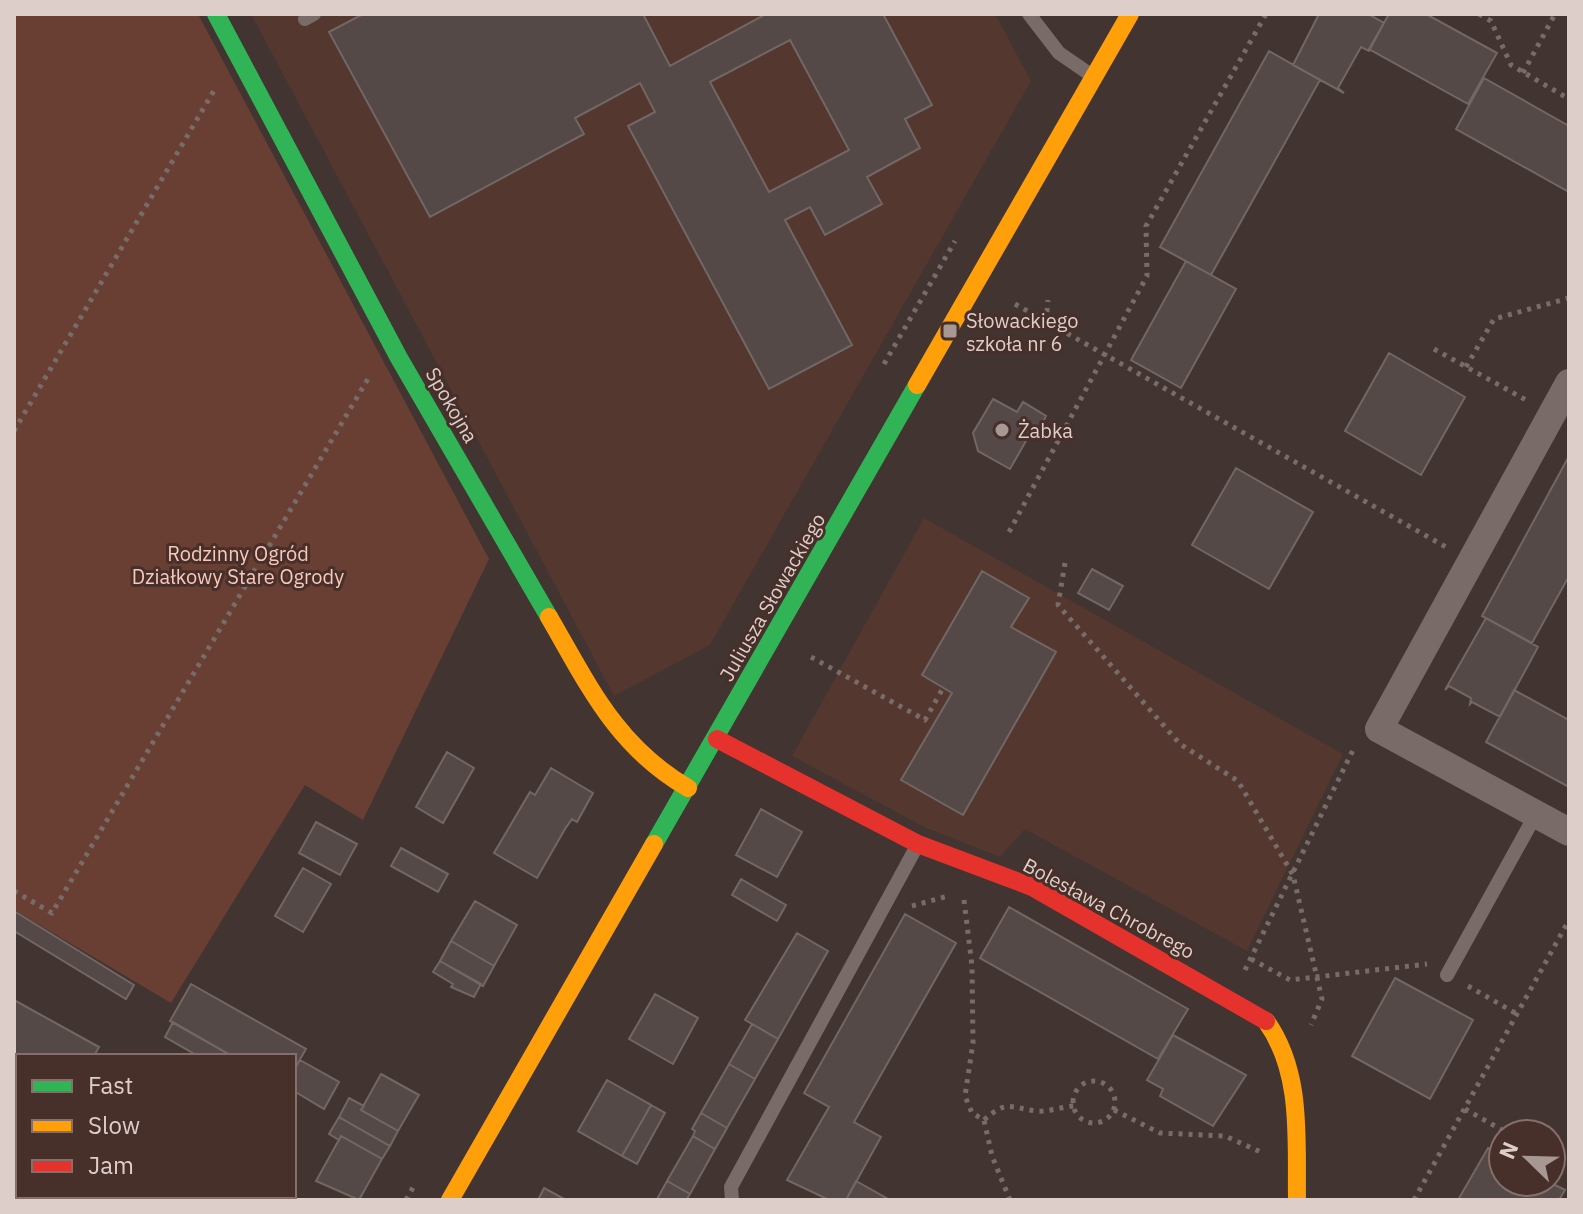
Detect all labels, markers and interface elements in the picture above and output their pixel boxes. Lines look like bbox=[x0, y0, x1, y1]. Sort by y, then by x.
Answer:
place label: Słowackiego szkoła nr 6 bbox=[966, 307, 1078, 357]
marker: Słowackiego szkoła nr 6 bbox=[941, 322, 959, 340]
street label: Spokojna bbox=[420, 362, 485, 448]
place label: Żabka bbox=[1018, 417, 1073, 444]
marker: Żabka bbox=[993, 421, 1011, 439]
street label: Juliusza Słowackiego bbox=[713, 508, 831, 686]
park label: Rodzinny Ogród Działkowy Stare Ogrody bbox=[132, 540, 344, 590]
street label: Bolesława Chrobrego bbox=[1018, 851, 1200, 965]
legend bbox=[16, 1054, 296, 1198]
text: Fast bbox=[88, 1069, 133, 1101]
text: Slow bbox=[88, 1109, 140, 1141]
north arrow bbox=[1487, 1118, 1567, 1198]
text: N bbox=[1492, 1137, 1525, 1163]
text: Jam bbox=[88, 1149, 134, 1181]

